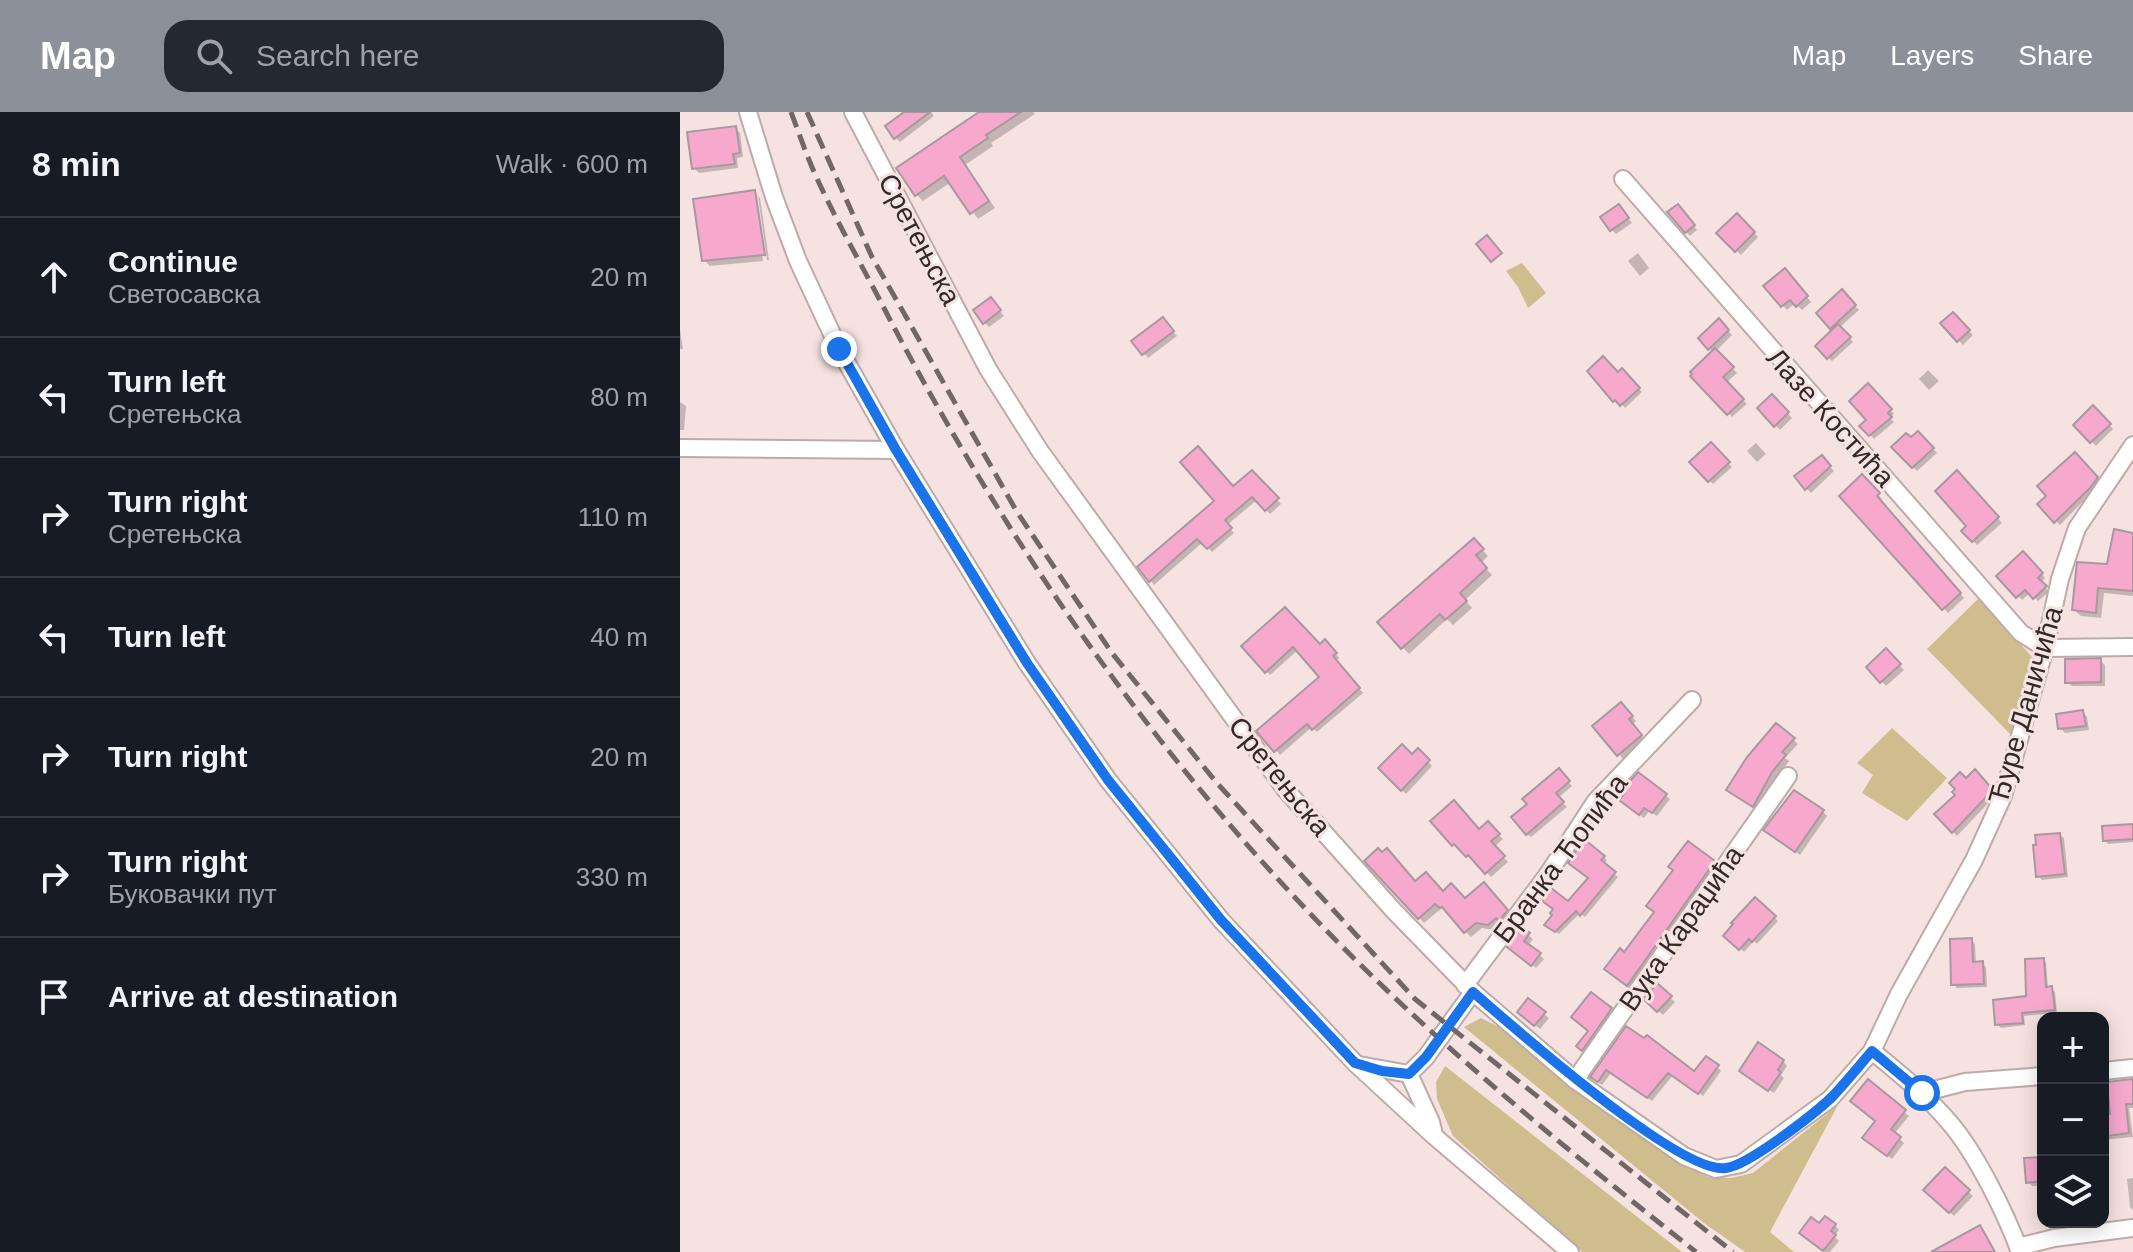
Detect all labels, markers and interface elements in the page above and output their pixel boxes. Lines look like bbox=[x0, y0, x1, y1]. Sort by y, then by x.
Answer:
search box bbox=[164, 20, 724, 92]
icon: search bbox=[192, 34, 236, 78]
text: Map bbox=[40, 35, 116, 77]
text: Search here bbox=[256, 39, 419, 72]
text: Map bbox=[1792, 40, 1846, 71]
text: Layers bbox=[1890, 40, 1974, 71]
text: Share bbox=[2018, 40, 2093, 71]
text: 8 min bbox=[32, 145, 121, 183]
text: Walk · 600 m bbox=[496, 149, 648, 179]
street label: Сретењска bbox=[872, 169, 967, 310]
text: Continue bbox=[108, 245, 238, 278]
icon: ahead bbox=[32, 255, 76, 299]
text: 20 m bbox=[590, 262, 648, 292]
text: Светосавска bbox=[108, 279, 260, 309]
route end bbox=[821, 331, 857, 367]
street label: Лазе Костића bbox=[1761, 342, 1901, 493]
text: Turn left bbox=[108, 365, 226, 398]
icon: left bbox=[32, 375, 76, 419]
text: 80 m bbox=[590, 382, 648, 412]
text: Сретењска bbox=[108, 399, 241, 429]
text: Turn right bbox=[108, 485, 247, 518]
icon: right bbox=[32, 495, 76, 539]
text: 110 m bbox=[578, 502, 648, 532]
text: Сретењска bbox=[108, 519, 241, 549]
street label: Ђуре Даничића bbox=[1982, 602, 2069, 807]
icon: left bbox=[32, 615, 76, 659]
text: Turn left bbox=[108, 620, 226, 653]
text: 40 m bbox=[590, 622, 648, 652]
street label: Сретењска bbox=[1222, 711, 1337, 842]
icon: right bbox=[32, 735, 76, 779]
text: Turn right bbox=[108, 740, 247, 773]
text: 20 m bbox=[590, 742, 648, 772]
street label: Бранка Ћопића bbox=[1487, 768, 1634, 949]
street label: Вука Караџића bbox=[1613, 840, 1750, 1017]
text: Turn right bbox=[108, 845, 247, 878]
icon: right bbox=[32, 855, 76, 899]
text: 330 m bbox=[576, 862, 648, 892]
text: Буковачки пут bbox=[108, 879, 277, 909]
icon: arrive bbox=[32, 975, 76, 1019]
text: Arrive at destination bbox=[108, 980, 398, 1013]
map controls bbox=[2037, 1012, 2109, 1228]
button: + bbox=[2037, 1012, 2109, 1084]
route start bbox=[1904, 1075, 1940, 1111]
button: − bbox=[2037, 1084, 2109, 1156]
button: layers bbox=[2037, 1156, 2109, 1228]

